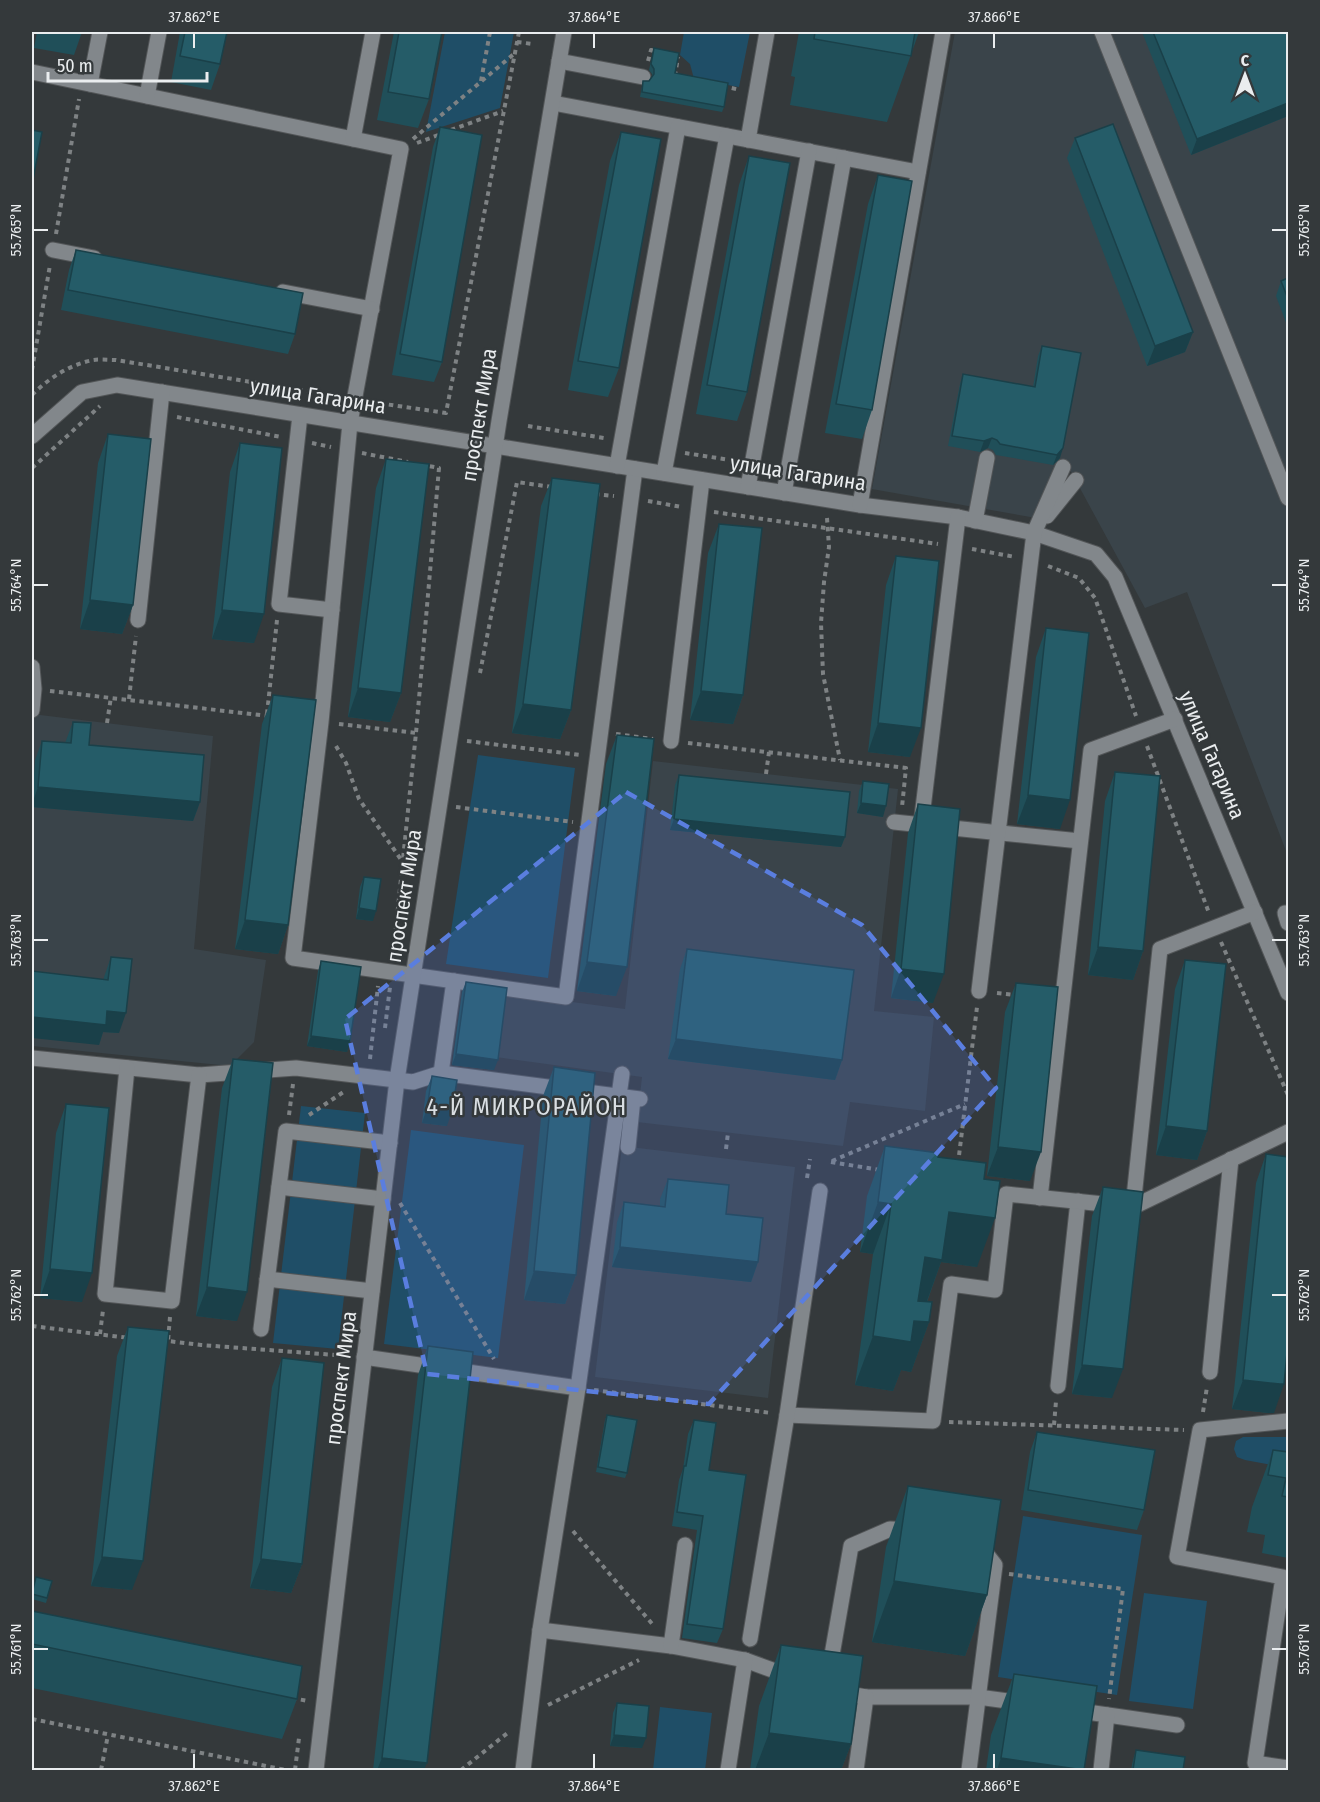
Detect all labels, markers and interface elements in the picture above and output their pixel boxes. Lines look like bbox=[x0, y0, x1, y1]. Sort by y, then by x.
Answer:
text: 37.862°E bbox=[168, 8, 220, 26]
text: 37.864°E bbox=[568, 8, 620, 26]
text: 37.866°E bbox=[968, 8, 1020, 26]
scale bar bbox=[48, 45, 207, 83]
north arrow bbox=[1215, 45, 1275, 105]
text: С bbox=[1241, 51, 1250, 70]
text: 50 m bbox=[57, 55, 93, 77]
text: 55.765°N bbox=[7, 204, 25, 256]
text: 55.765°N bbox=[1295, 204, 1313, 256]
street label: проспект Мира bbox=[456, 346, 502, 484]
street label: улица Гагарина bbox=[248, 372, 388, 420]
street label: улица Гагарина bbox=[728, 449, 868, 497]
text: 55.764°N bbox=[7, 558, 25, 612]
text: 55.764°N bbox=[1295, 558, 1313, 612]
street label: улица Гагарина bbox=[1173, 687, 1251, 823]
street label: проспект Мира bbox=[381, 827, 427, 965]
text: 55.763°N bbox=[7, 914, 25, 966]
text: 55.763°N bbox=[1295, 914, 1313, 966]
district label: 4-Й МИКРОРАЙОН bbox=[426, 1093, 628, 1121]
text: 55.762°N bbox=[7, 1269, 25, 1321]
text: 55.762°N bbox=[1295, 1269, 1313, 1321]
street label: проспект Мира bbox=[320, 1310, 362, 1446]
text: 55.761°N bbox=[7, 1623, 25, 1675]
text: 55.761°N bbox=[1295, 1623, 1313, 1675]
text: 37.862°E bbox=[168, 1777, 220, 1795]
text: 37.864°E bbox=[568, 1777, 620, 1795]
text: 37.866°E bbox=[968, 1777, 1020, 1795]

